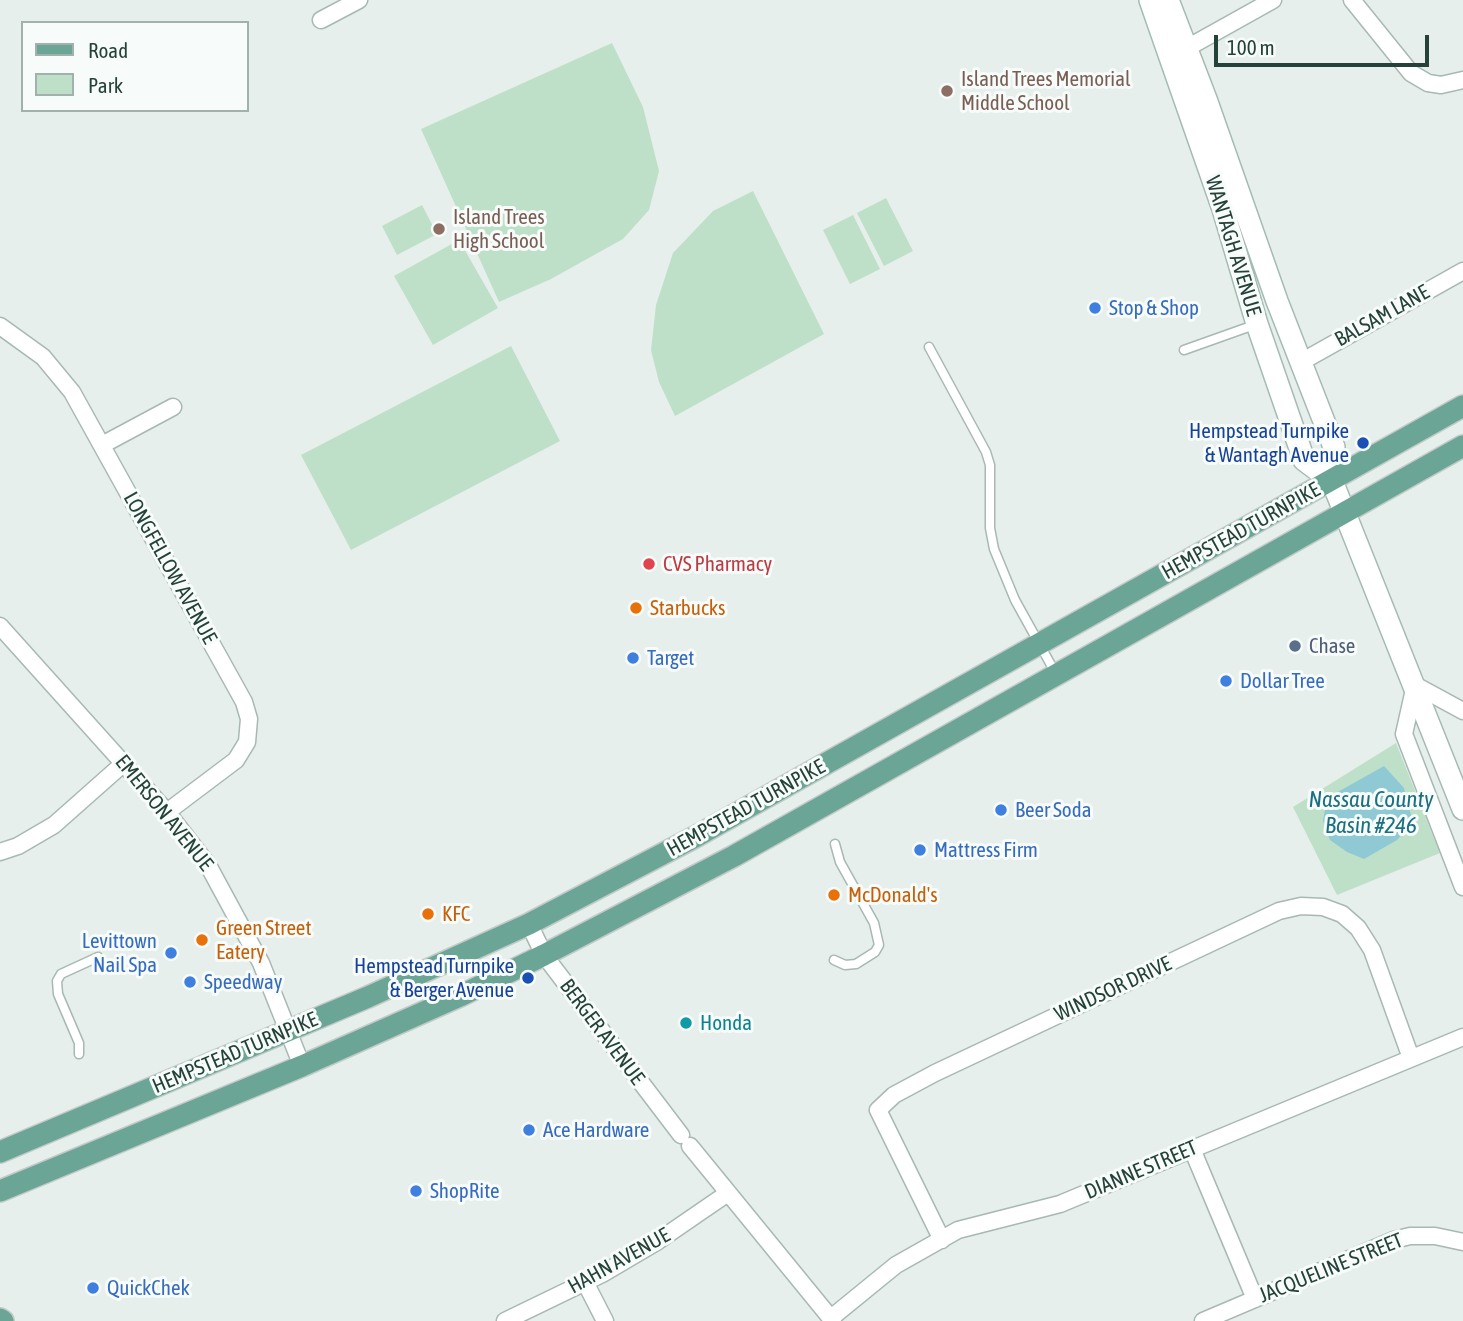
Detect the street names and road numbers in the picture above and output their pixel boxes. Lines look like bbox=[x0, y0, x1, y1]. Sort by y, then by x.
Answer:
street label: WANTAGH AVENUE bbox=[1200, 173, 1266, 319]
street label: BALSAM LANE bbox=[1330, 280, 1434, 352]
street label: HEMPSTEAD TURNPIKE bbox=[1158, 477, 1324, 585]
street label: LONGFELLOW AVENUE bbox=[118, 488, 222, 648]
street label: EMERSON AVENUE bbox=[110, 750, 218, 876]
street label: HEMPSTEAD TURNPIKE bbox=[663, 754, 829, 862]
street label: WINDSOR DRIVE bbox=[1051, 951, 1175, 1027]
street label: BERGER AVENUE bbox=[554, 974, 650, 1090]
street label: HEMPSTEAD TURNPIKE bbox=[149, 1007, 321, 1099]
street label: DIANNE STREET bbox=[1081, 1135, 1201, 1205]
street label: HAHN AVENUE bbox=[564, 1223, 674, 1299]
street label: JACQUELINE STREET bbox=[1255, 1228, 1407, 1308]

